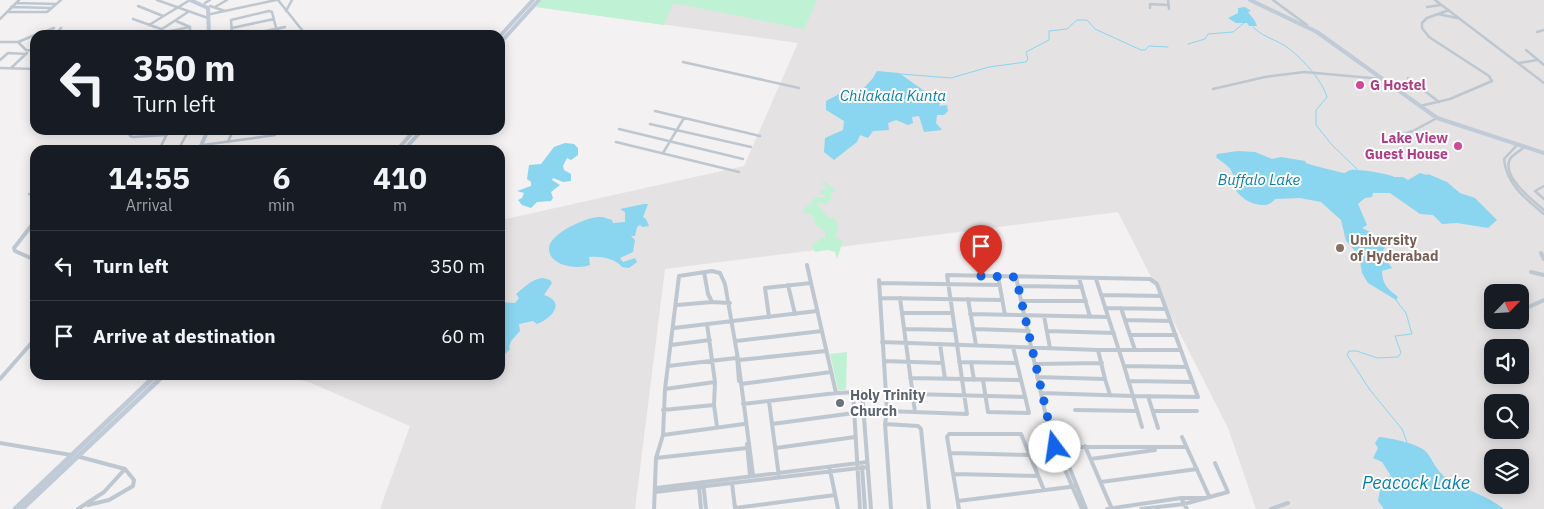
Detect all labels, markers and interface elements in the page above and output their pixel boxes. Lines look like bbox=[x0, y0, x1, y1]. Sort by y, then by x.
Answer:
text: 350 m bbox=[133, 45, 236, 91]
icon: left bbox=[50, 50, 115, 115]
place label: G Hostel bbox=[1370, 76, 1426, 94]
marker: G Hostel bbox=[1354, 79, 1366, 91]
water label: Chilakala Kunta bbox=[840, 86, 946, 105]
text: Turn left bbox=[133, 89, 216, 118]
place label: Lake View Guest House bbox=[1365, 129, 1448, 163]
marker: Lake View Guest House bbox=[1452, 140, 1464, 152]
text: 14:55 bbox=[108, 158, 190, 197]
text: 6 bbox=[272, 158, 290, 197]
text: 410 bbox=[373, 158, 427, 197]
water label: Buffalo Lake bbox=[1218, 170, 1300, 189]
text: Arrival bbox=[126, 195, 172, 215]
text: min bbox=[268, 195, 295, 215]
text: m bbox=[393, 195, 407, 215]
pin bbox=[960, 225, 1002, 276]
place label: University of Hyderabad bbox=[1350, 231, 1438, 265]
icon: arrive bbox=[967, 232, 995, 260]
marker: University of Hyderabad bbox=[1334, 242, 1346, 254]
icon: left bbox=[50, 252, 78, 280]
text: Turn left bbox=[93, 254, 169, 278]
text: 350 m bbox=[430, 254, 485, 278]
north arrow bbox=[1484, 284, 1529, 329]
map controls bbox=[1484, 284, 1529, 494]
icon: arrive bbox=[50, 322, 78, 350]
text: Arrive at destination bbox=[93, 324, 276, 348]
text: 60 m bbox=[441, 324, 485, 348]
button: sound bbox=[1484, 339, 1529, 384]
place label: Holy Trinity Church bbox=[850, 386, 926, 420]
button: search bbox=[1484, 394, 1529, 439]
marker: Holy Trinity Church bbox=[834, 397, 846, 409]
position arrow bbox=[1028, 420, 1080, 472]
button: layers bbox=[1484, 449, 1529, 494]
water label: Peacock Lake bbox=[1362, 471, 1470, 494]

